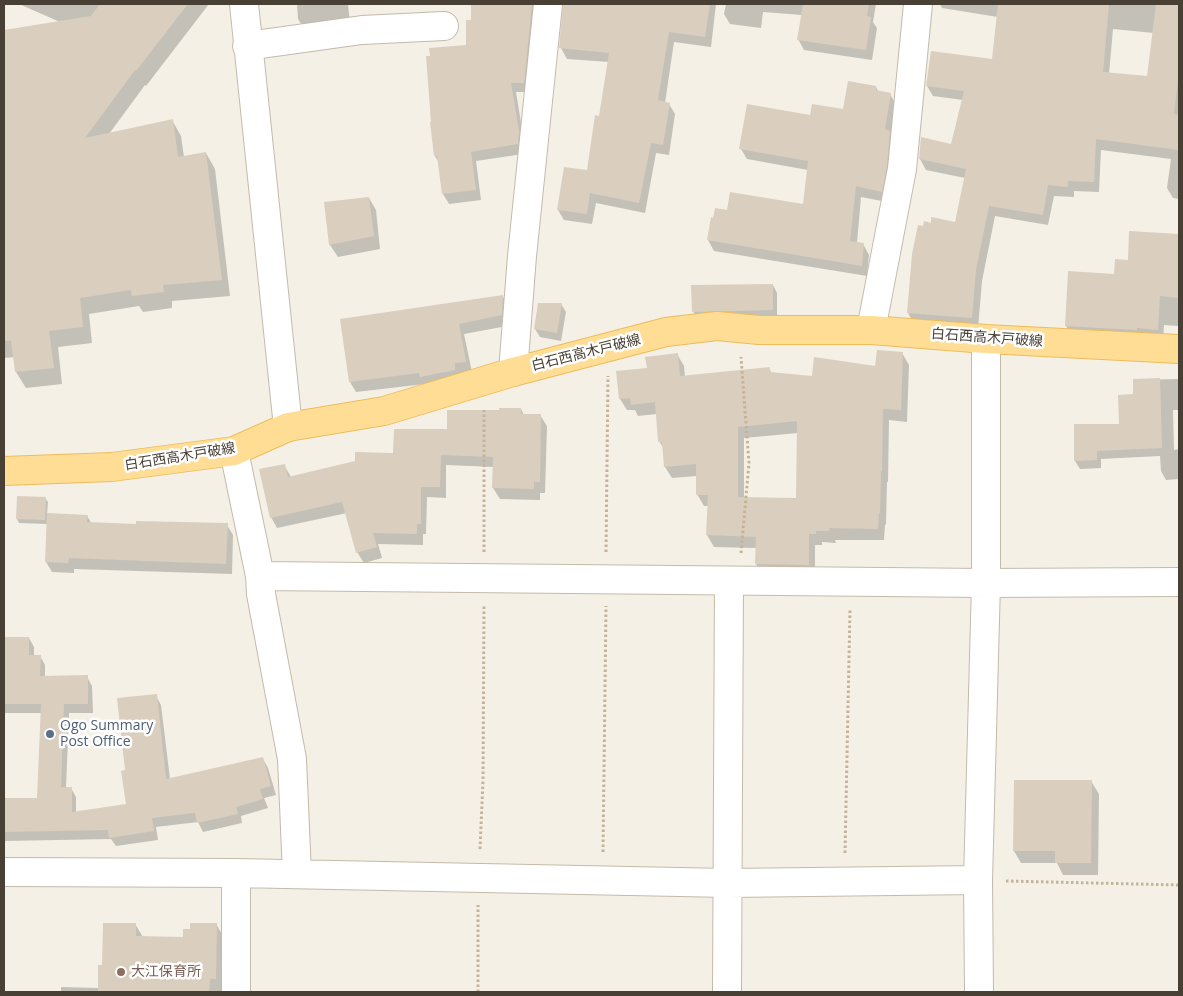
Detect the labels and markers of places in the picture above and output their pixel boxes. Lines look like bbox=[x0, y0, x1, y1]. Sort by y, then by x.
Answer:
place label: Ogo Summary Post Office bbox=[60, 718, 153, 750]
marker: Ogo Summary Post Office bbox=[44, 728, 56, 740]
place label: 大江保育所 bbox=[131, 964, 201, 980]
marker: 大江保育所 bbox=[115, 966, 127, 978]

